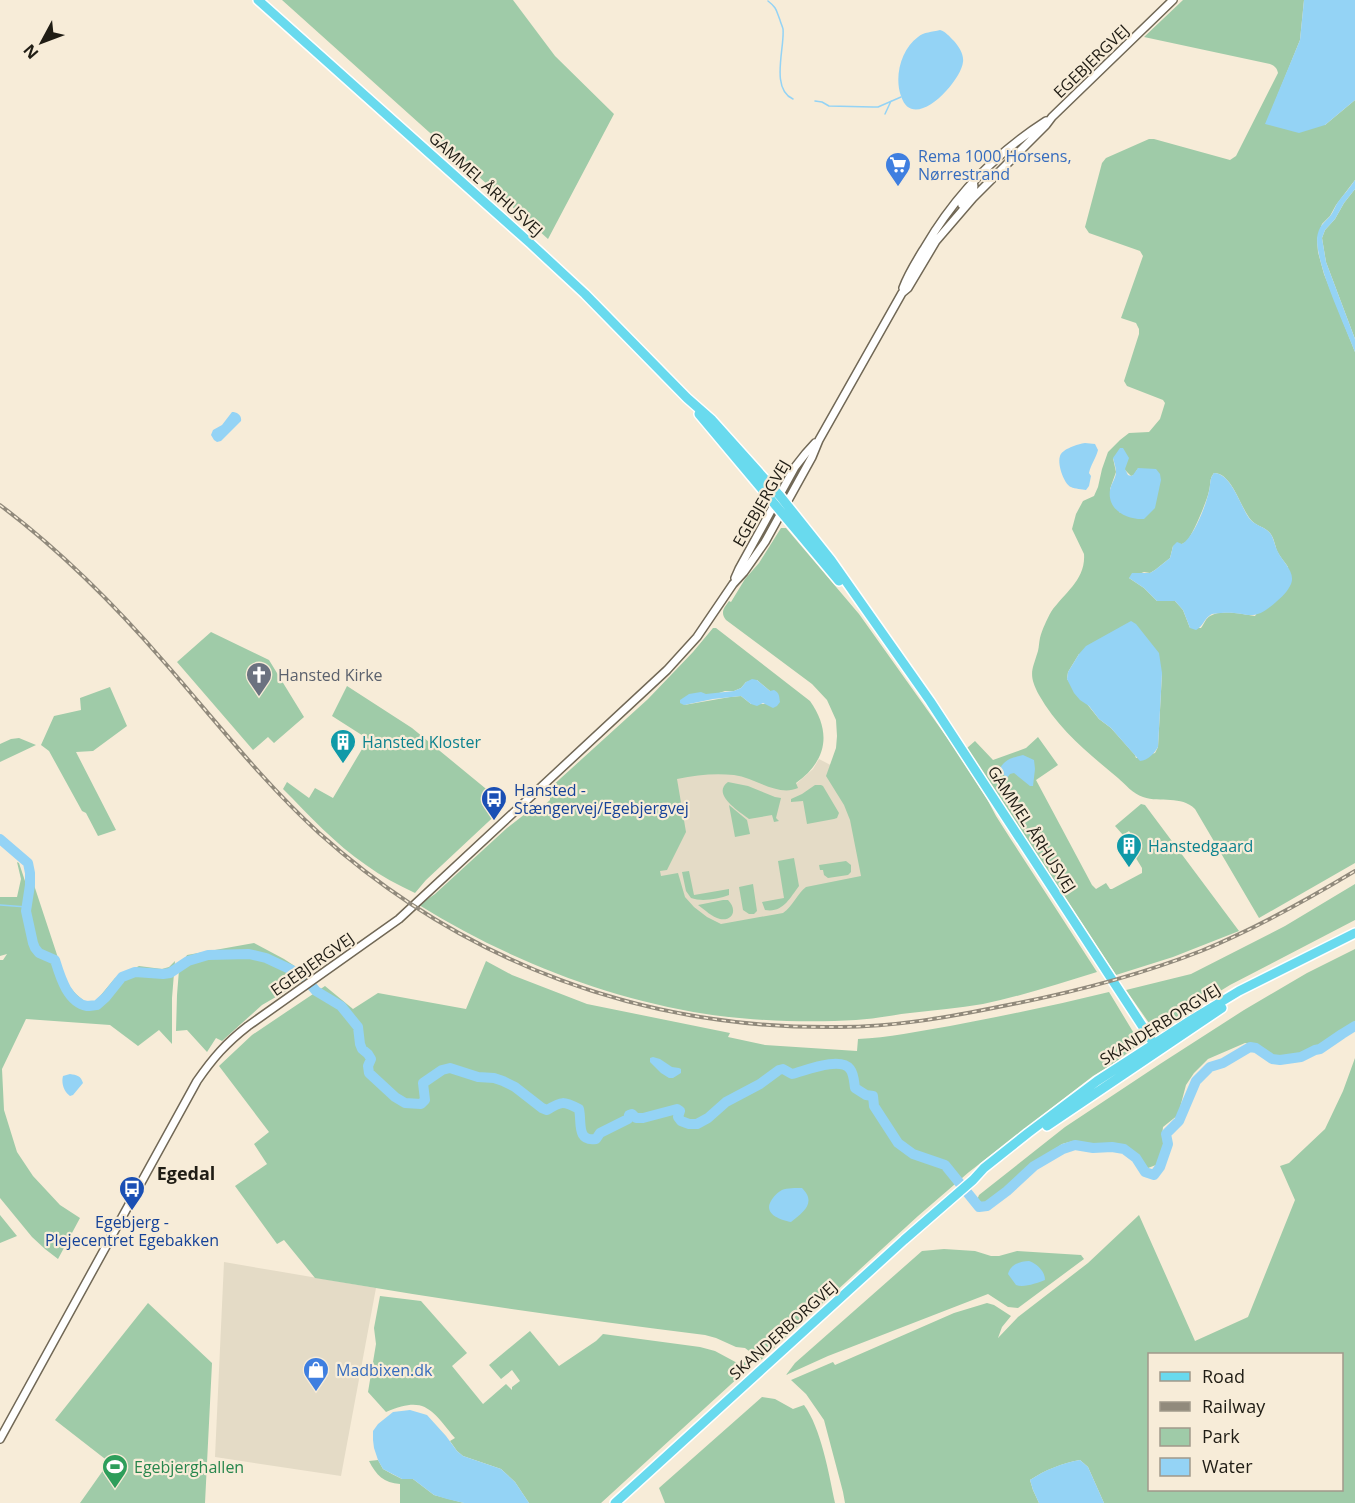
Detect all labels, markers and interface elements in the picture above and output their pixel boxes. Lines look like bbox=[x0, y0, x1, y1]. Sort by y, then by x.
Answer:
north arrow bbox=[12, 12, 72, 72]
street label: EGEBJERGVEJ bbox=[1048, 19, 1134, 103]
text: N bbox=[18, 40, 43, 64]
street label: GAMMEL ÅRHUSVEJ bbox=[424, 127, 548, 241]
place label: Rema 1000 Horsens, Nørrestrand bbox=[918, 145, 1072, 185]
supermarket icon: Rema 1000 Horsens, Nørrestrand bbox=[883, 150, 913, 188]
street label: EGEBJERGVEJ bbox=[727, 455, 795, 551]
church icon: Hansted Kirke bbox=[244, 660, 274, 698]
place label: Hansted Kirke bbox=[278, 664, 383, 686]
building icon: Hansted Kloster bbox=[328, 727, 358, 765]
place label: Hansted Kloster bbox=[362, 731, 482, 753]
street label: GAMMEL ÅRHUSVEJ bbox=[983, 761, 1081, 897]
place label: Hansted - Stængervej/Egebjergvej bbox=[514, 779, 689, 819]
bus stop icon: Hansted - Stængervej/Egebjergvej bbox=[479, 784, 509, 822]
building icon: Hanstedgaard bbox=[1114, 831, 1144, 869]
place label: Hanstedgaard bbox=[1148, 835, 1253, 857]
street label: EGEBJERGVEJ bbox=[266, 927, 358, 1001]
street label: SKANDERBORGVEJ bbox=[1096, 978, 1224, 1070]
district label: Egedal bbox=[157, 1161, 215, 1185]
bus stop icon: Egebjerg - Plejecentret Egebakken bbox=[117, 1174, 147, 1212]
place label: Egebjerg - Plejecentret Egebakken bbox=[45, 1211, 219, 1251]
street label: SKANDERBORGVEJ bbox=[724, 1276, 842, 1384]
legend bbox=[1148, 1353, 1343, 1491]
shop icon: Madbixen.dk bbox=[301, 1355, 331, 1393]
place label: Madbixen.dk bbox=[336, 1359, 433, 1381]
text: Road bbox=[1202, 1364, 1245, 1388]
text: Railway bbox=[1202, 1394, 1266, 1418]
text: Park bbox=[1202, 1424, 1240, 1448]
sports icon: Egebjerghallen bbox=[100, 1452, 130, 1490]
text: Water bbox=[1202, 1454, 1253, 1478]
place label: Egebjerghallen bbox=[134, 1456, 244, 1478]

